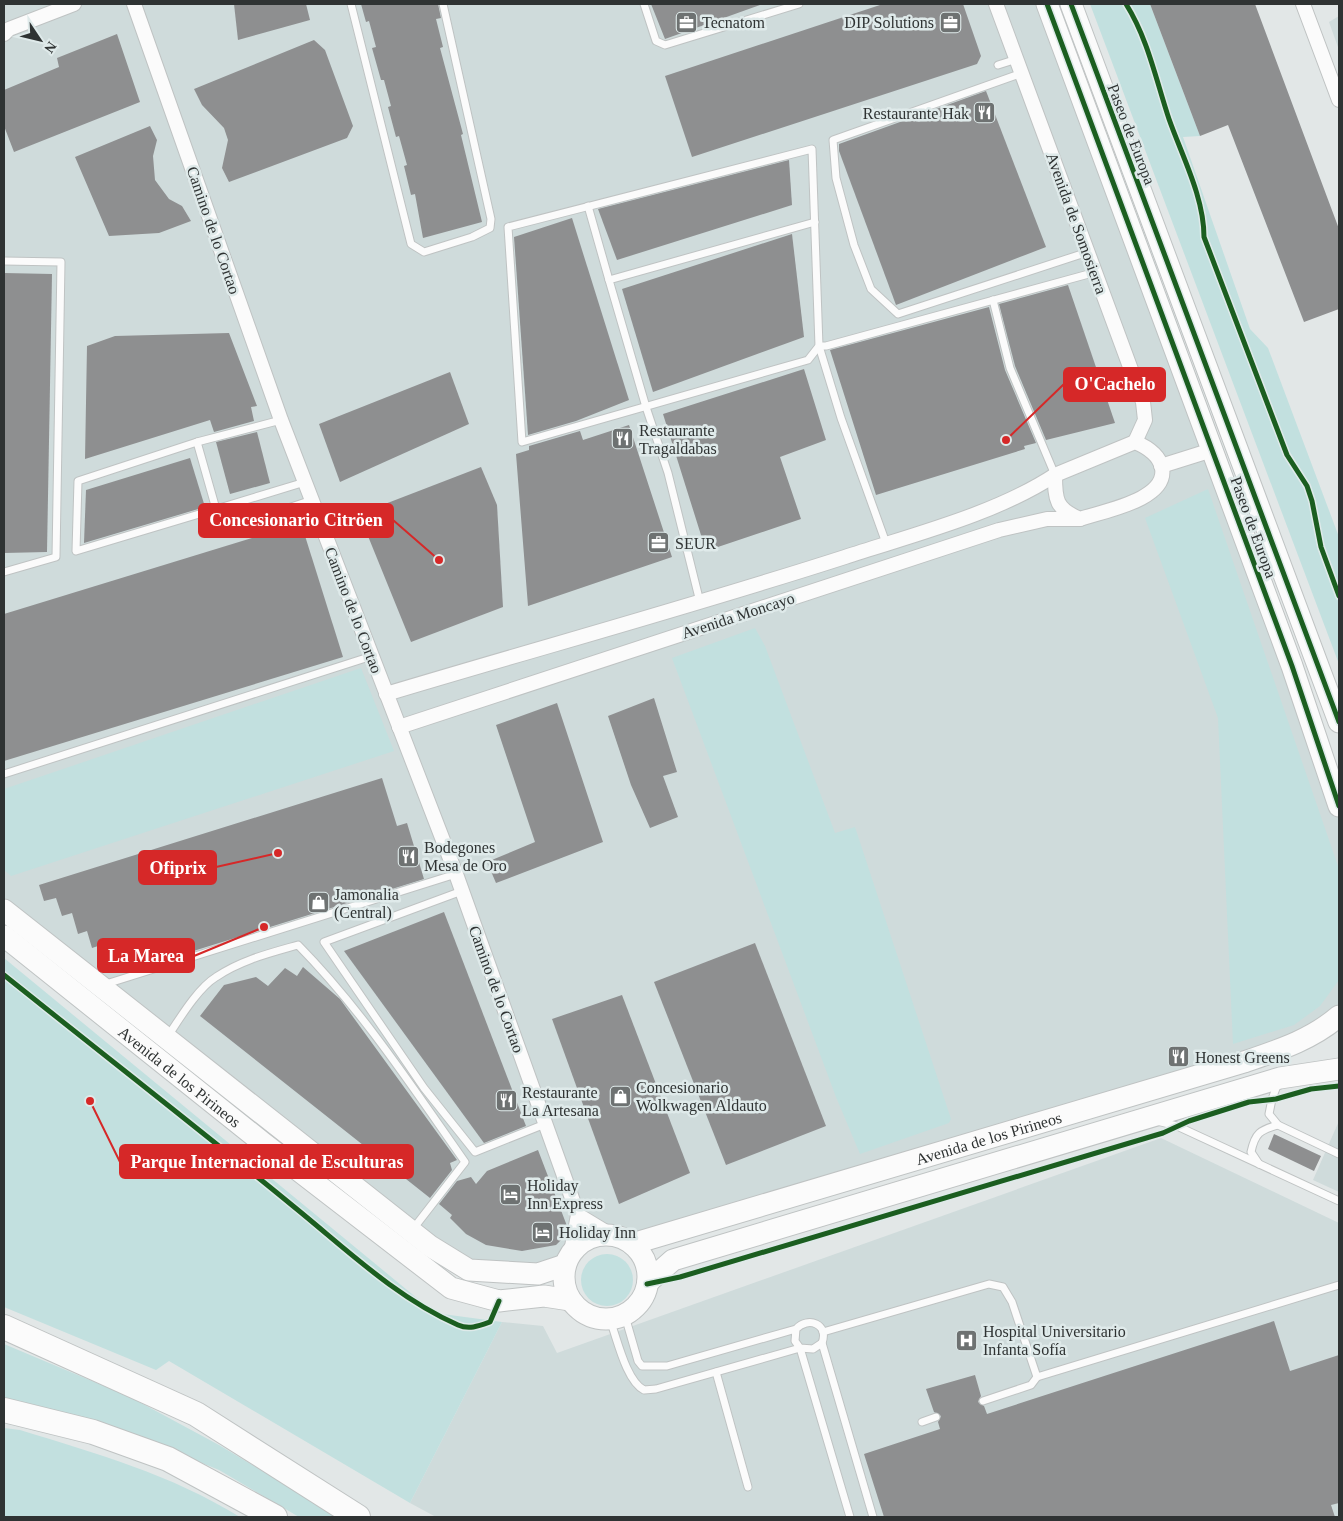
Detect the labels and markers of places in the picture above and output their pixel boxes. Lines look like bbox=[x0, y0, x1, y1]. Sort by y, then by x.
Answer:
office icon: Tecnatom bbox=[674, 10, 698, 34]
office icon: DIP Solutions bbox=[938, 10, 962, 34]
place label: Tecnatom bbox=[702, 14, 765, 31]
place label: DIP Solutions bbox=[844, 14, 934, 31]
restaurant icon: Restaurante Hak bbox=[973, 101, 997, 125]
place label: Restaurante Hak bbox=[863, 105, 969, 122]
callout: O'Cachelo bbox=[1064, 368, 1165, 401]
place label: Restaurante Tragaldabas bbox=[639, 422, 717, 458]
restaurant icon: Restaurante Tragaldabas bbox=[611, 427, 635, 451]
callout: Concesionario Citröen bbox=[199, 504, 393, 537]
office icon: SEUR bbox=[647, 531, 671, 555]
place label: SEUR bbox=[675, 535, 716, 552]
place label: Bodegones Mesa de Oro bbox=[424, 839, 507, 874]
restaurant icon: Bodegones Mesa de Oro bbox=[396, 844, 420, 868]
callout: Ofiprix bbox=[139, 851, 216, 884]
place label: Jamonalia (Central) bbox=[334, 886, 399, 922]
shop icon: Jamonalia (Central) bbox=[306, 891, 330, 915]
callout: La Marea bbox=[98, 939, 194, 972]
restaurant icon: Honest Greens bbox=[1167, 1045, 1191, 1069]
place label: Honest Greens bbox=[1195, 1049, 1290, 1066]
place label: Concesionario Wolkwagen Aldauto bbox=[636, 1079, 767, 1115]
place label: Restaurante La Artesana bbox=[522, 1084, 599, 1119]
shop icon: Concesionario Wolkwagen Aldauto bbox=[608, 1084, 632, 1108]
restaurant icon: Restaurante La Artesana bbox=[494, 1089, 518, 1113]
callout: Parque Internacional de Esculturas bbox=[120, 1145, 413, 1178]
place label: Holiday Inn Express bbox=[527, 1177, 603, 1213]
hotel icon: Holiday Inn Express bbox=[499, 1182, 523, 1206]
hotel icon: Holiday Inn bbox=[531, 1220, 555, 1244]
place label: Holiday Inn bbox=[559, 1224, 636, 1242]
place label: Hospital Universitario Infanta Sofía bbox=[983, 1323, 1126, 1358]
hospital icon: Hospital Universitario Infanta Sofía bbox=[955, 1328, 979, 1352]

